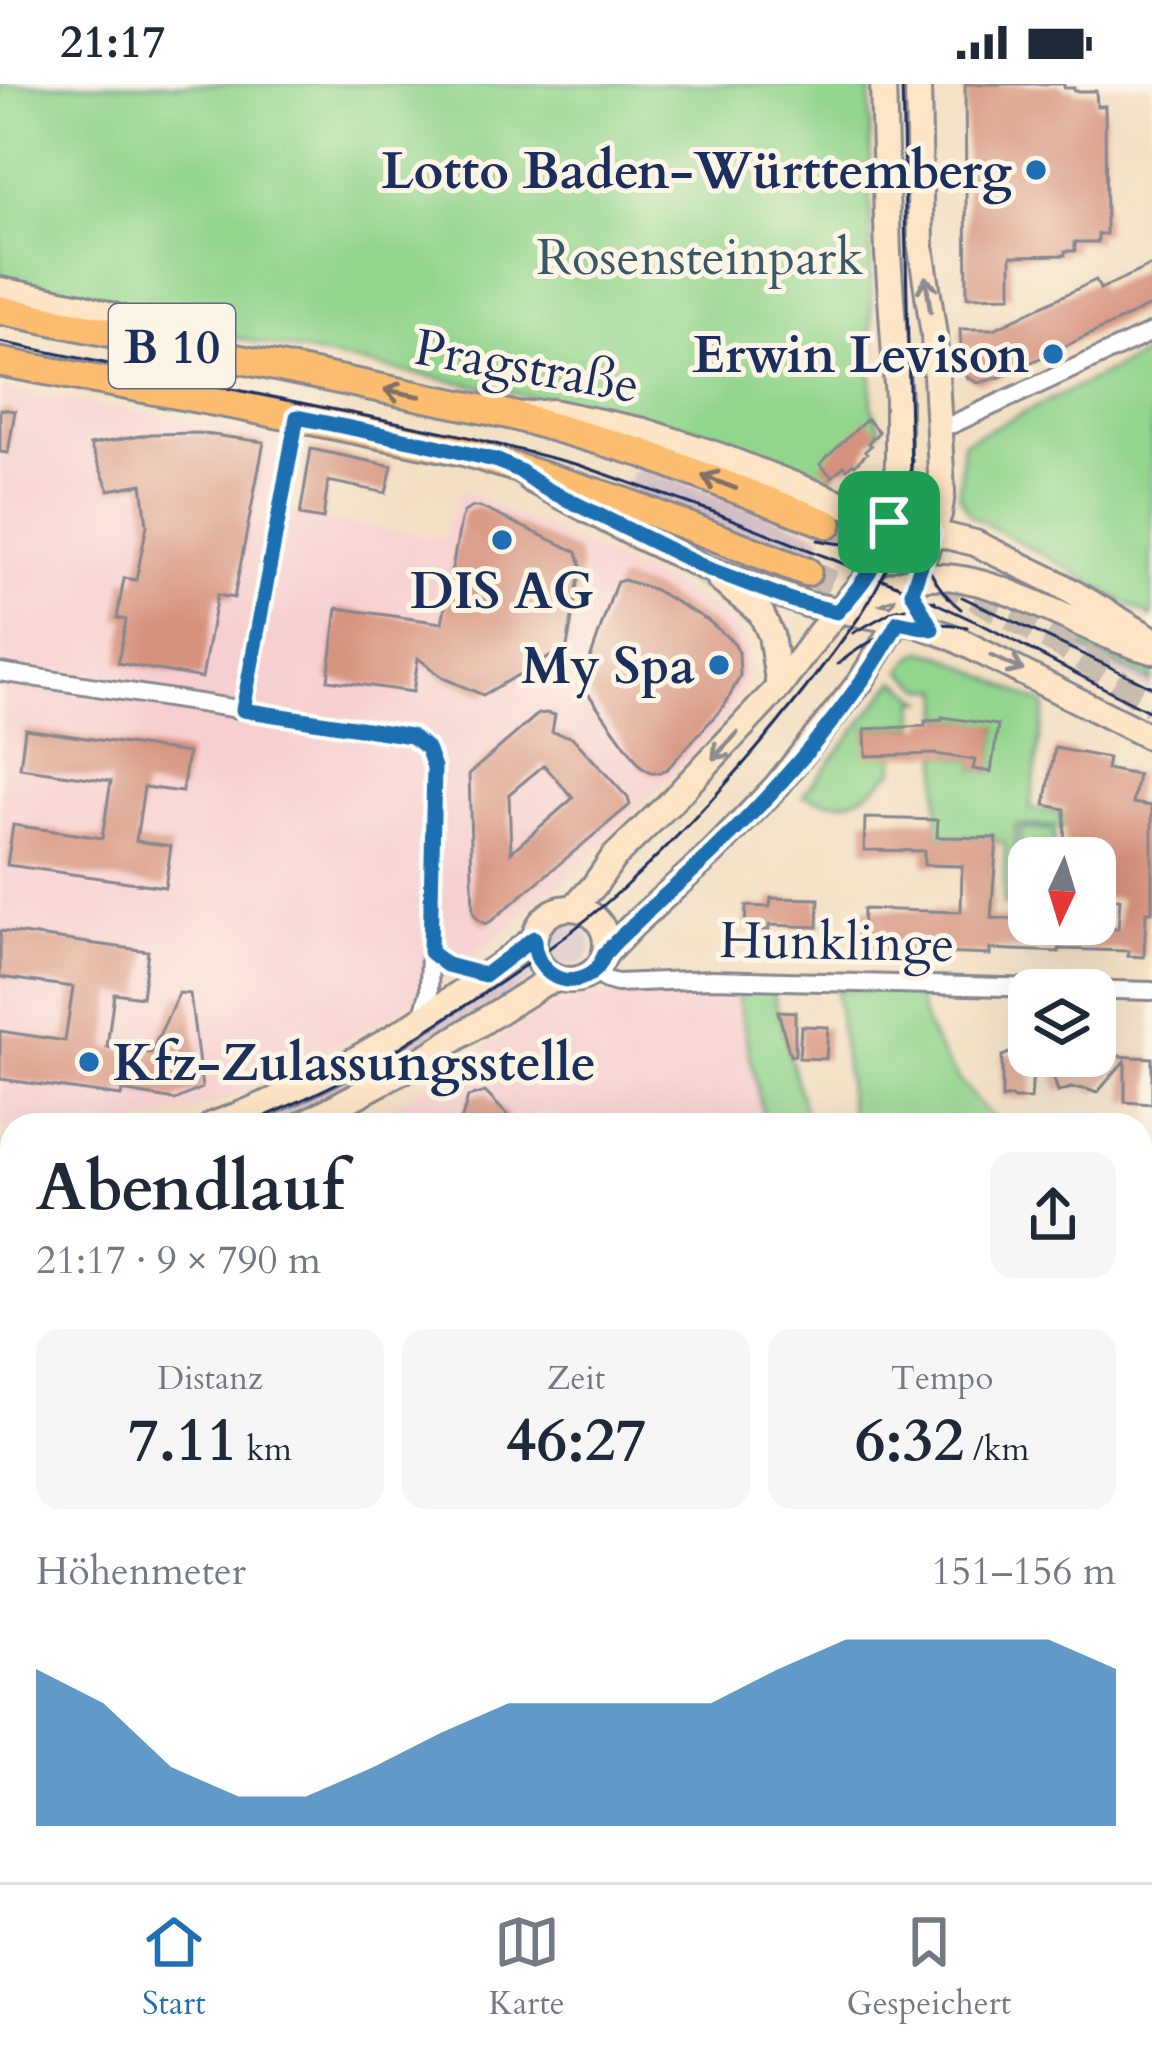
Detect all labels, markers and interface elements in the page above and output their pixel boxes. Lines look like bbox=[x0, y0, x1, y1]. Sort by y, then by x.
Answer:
text: 21:17 bbox=[60, 12, 165, 73]
place label: Lotto Baden-Württemberg bbox=[381, 137, 1013, 207]
marker: Lotto Baden-Württemberg bbox=[1023, 157, 1049, 183]
park label: Rosensteinpark bbox=[537, 223, 864, 293]
one-way arrow bbox=[916, 275, 939, 314]
road number: B 10 bbox=[109, 304, 235, 388]
street label: Pragstraße bbox=[409, 313, 644, 421]
place label: Erwin Levison bbox=[692, 321, 1029, 391]
marker: Erwin Levison bbox=[1040, 341, 1066, 367]
one-way arrow bbox=[383, 381, 422, 403]
one-way arrow bbox=[701, 470, 738, 492]
pin bbox=[838, 471, 940, 573]
icon: arrive bbox=[856, 489, 922, 555]
marker: DIS AG bbox=[489, 527, 515, 553]
place label: DIS AG bbox=[410, 557, 594, 627]
place label: My Spa bbox=[521, 632, 695, 702]
marker: My Spa bbox=[706, 652, 732, 678]
one-way arrow bbox=[988, 653, 1024, 675]
one-way arrow bbox=[712, 730, 740, 760]
north arrow bbox=[1008, 837, 1116, 945]
map controls bbox=[1008, 837, 1116, 1077]
street label: Hunklinge bbox=[719, 906, 955, 980]
button: layers bbox=[1008, 969, 1116, 1077]
place label: Kfz-Zulassungsstelle bbox=[113, 1029, 596, 1099]
marker: Kfz-Zulassungsstelle bbox=[76, 1049, 102, 1075]
text: Abendlauf bbox=[36, 1144, 344, 1233]
button: share bbox=[990, 1152, 1116, 1278]
text: 21:17 · 9 × 790 m bbox=[36, 1234, 321, 1287]
text: Distanz bbox=[157, 1356, 263, 1401]
text: Zeit bbox=[547, 1356, 605, 1401]
text: Tempo bbox=[891, 1356, 993, 1401]
text: 7.11 bbox=[128, 1401, 238, 1482]
text: 46:27 bbox=[506, 1401, 646, 1482]
text: 6:32 bbox=[855, 1401, 964, 1482]
text: km bbox=[238, 1427, 292, 1472]
text: /km bbox=[964, 1427, 1029, 1472]
text: Höhenmeter bbox=[36, 1545, 246, 1598]
text: 151–156 m bbox=[931, 1545, 1116, 1598]
tab: Start bbox=[141, 1909, 207, 2026]
tab: Karte bbox=[489, 1909, 565, 2026]
tab: Gespeichert bbox=[847, 1909, 1011, 2026]

